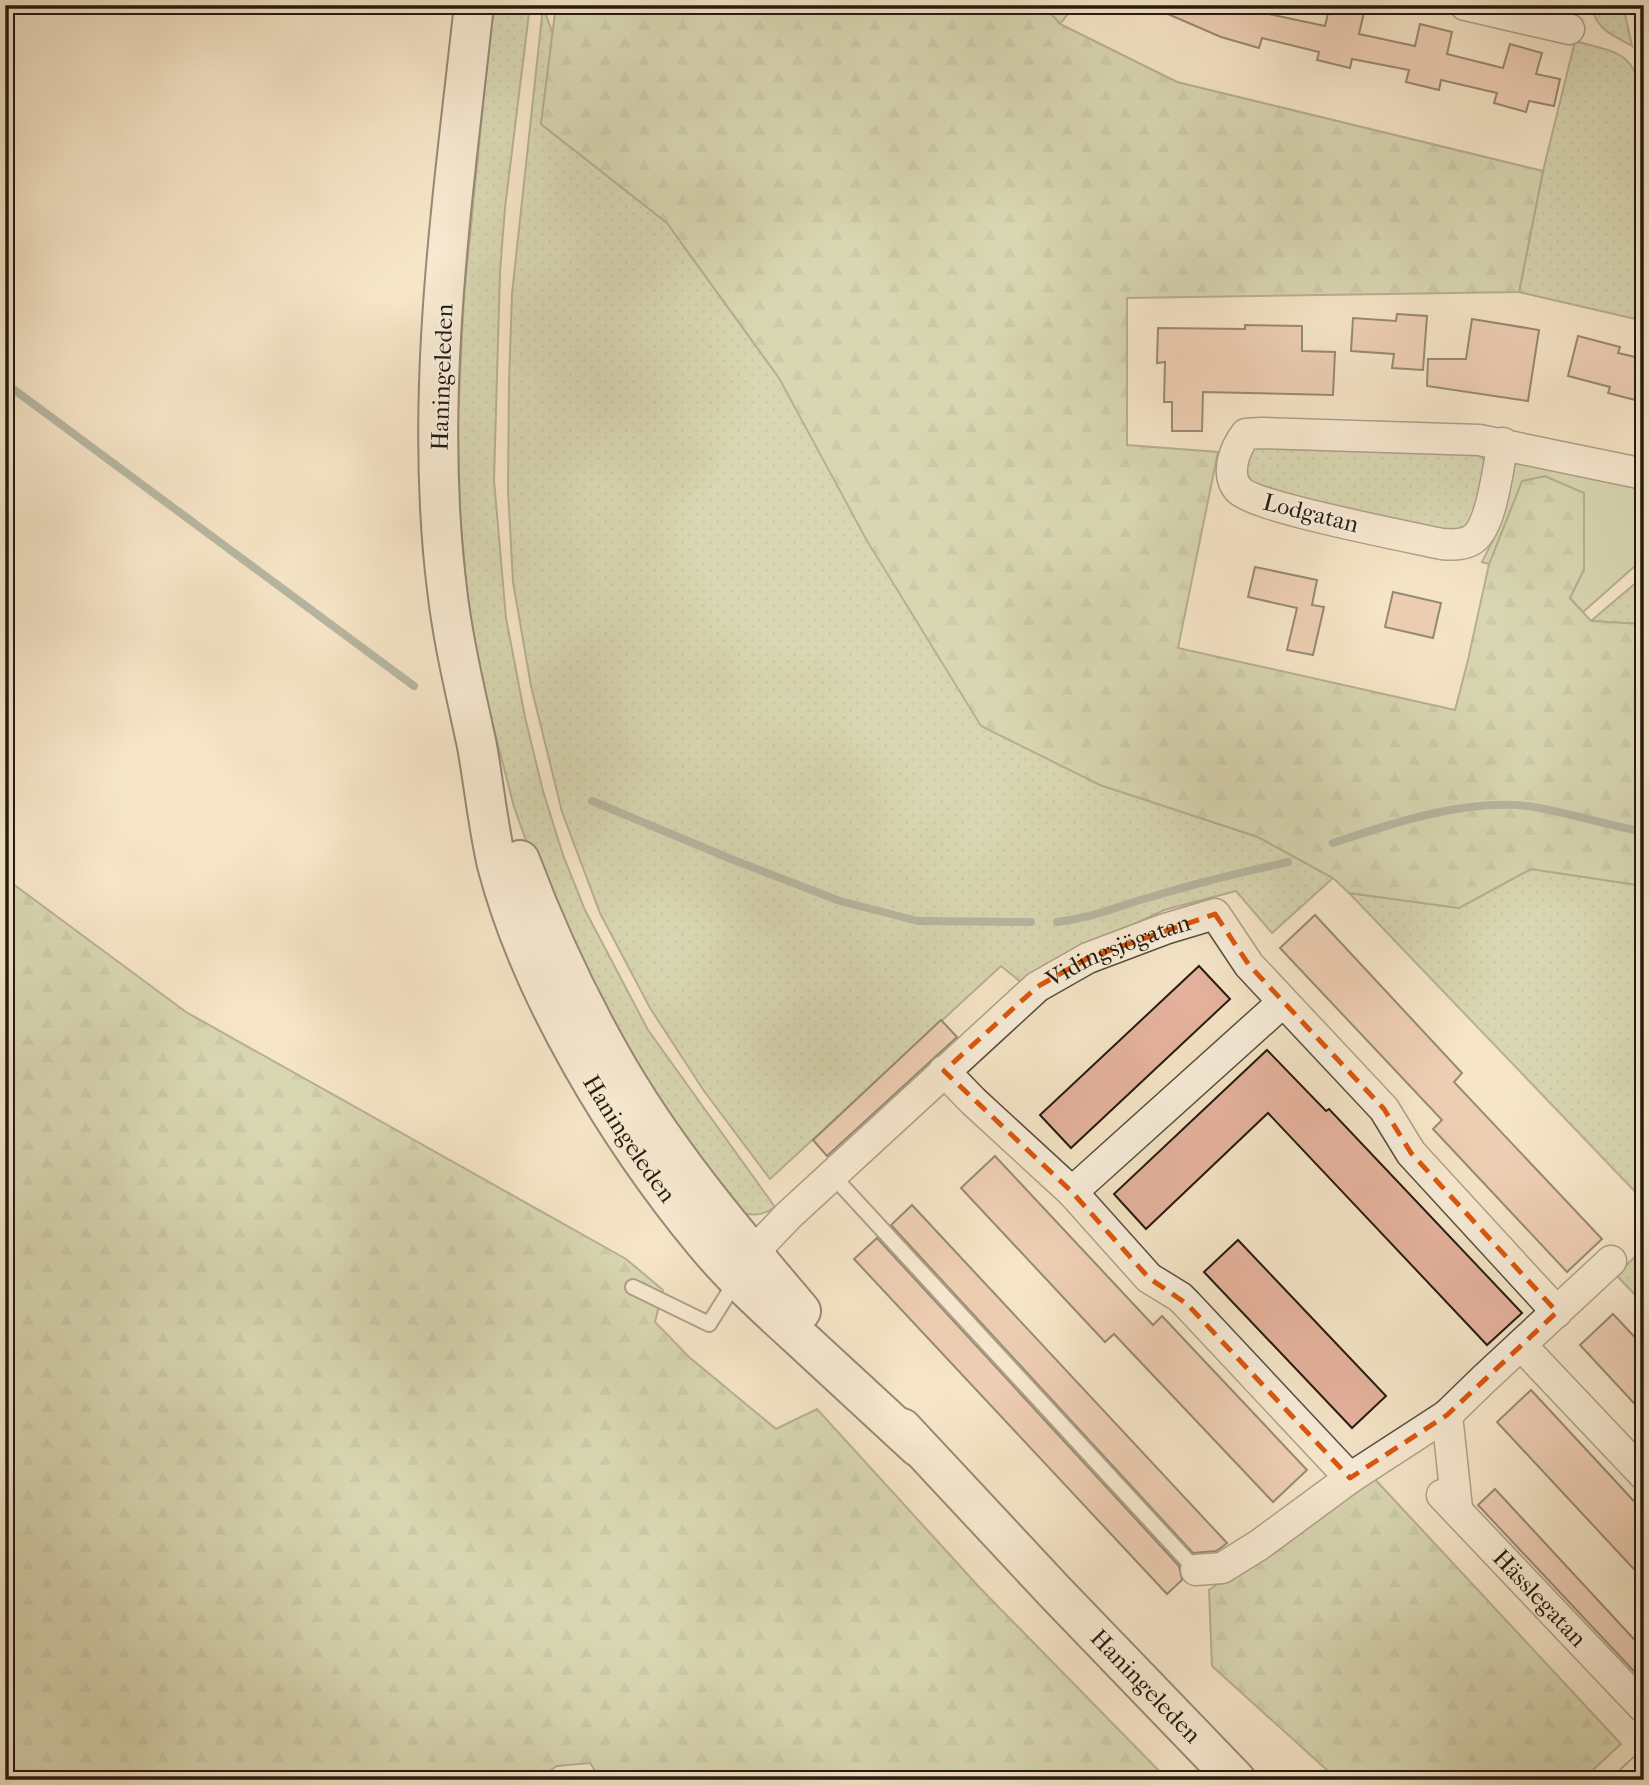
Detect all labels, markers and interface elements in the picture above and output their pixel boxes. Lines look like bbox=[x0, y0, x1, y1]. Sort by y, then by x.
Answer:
street label: Haningeleden bbox=[425, 303, 459, 451]
street label: Lodgatan bbox=[1260, 488, 1362, 538]
street label: Vidingsjögatan bbox=[1040, 908, 1194, 994]
street label: Haningeleden bbox=[577, 1070, 682, 1208]
street label: Hässlegatan bbox=[1487, 1544, 1592, 1653]
street label: Haningeleden bbox=[1085, 1624, 1207, 1749]

